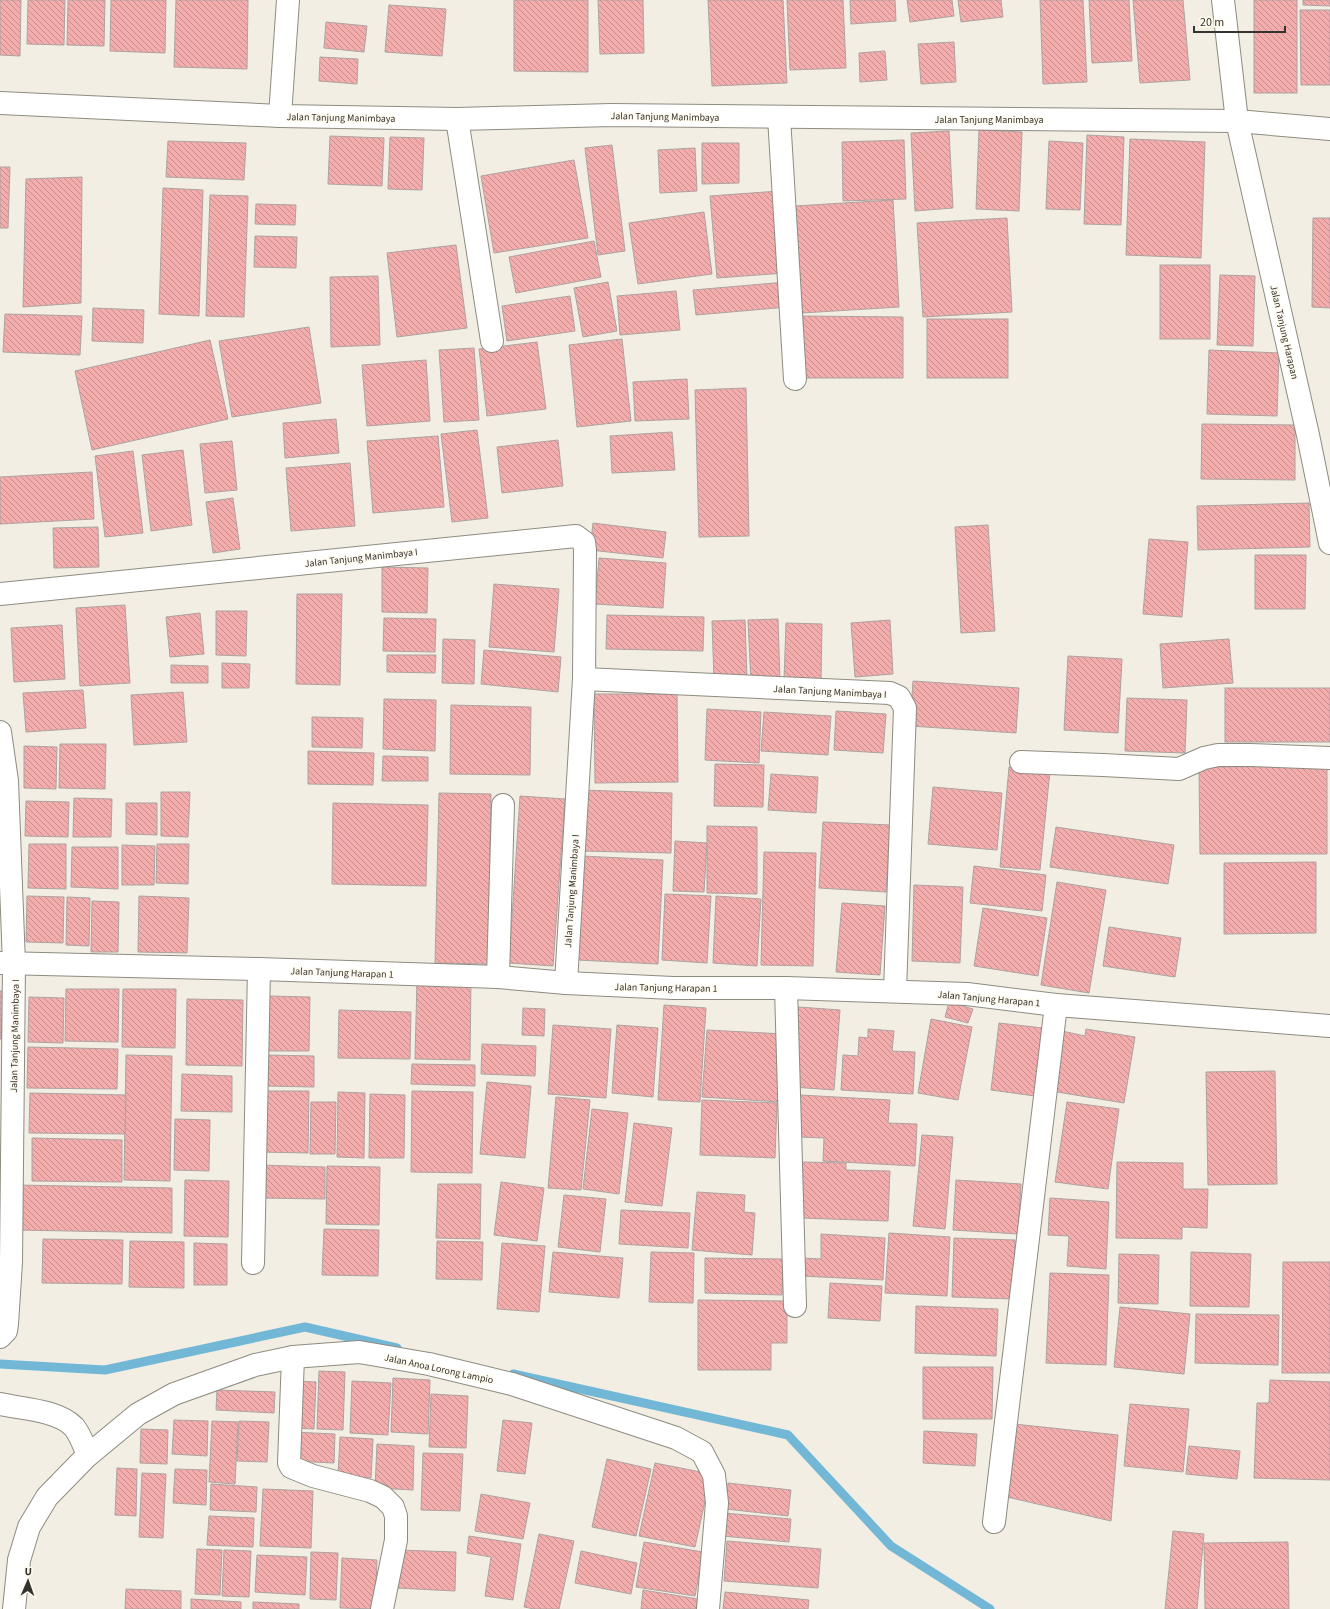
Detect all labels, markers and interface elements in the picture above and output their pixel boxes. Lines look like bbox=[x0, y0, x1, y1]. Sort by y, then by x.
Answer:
scale bar bbox=[1194, 8, 1285, 34]
text: 20 m bbox=[1200, 14, 1224, 31]
street label: Jalan Tanjung Manimbaya bbox=[610, 109, 720, 125]
street label: Jalan Tanjung Manimbaya bbox=[286, 110, 396, 126]
street label: Jalan Tanjung Manimbaya bbox=[935, 113, 1043, 127]
street label: Jalan Tanjung Harapan bbox=[1266, 284, 1302, 381]
street label: Jalan Tanjung Manimbaya I bbox=[304, 545, 418, 571]
street label: Jalan Tanjung Manimbaya I bbox=[773, 682, 887, 702]
street label: Jalan Tanjung Manimbaya I bbox=[561, 834, 583, 948]
street label: Jalan Tanjung Harapan 1 bbox=[290, 964, 394, 982]
street label: Jalan Tanjung Manimbaya I bbox=[7, 979, 23, 1093]
street label: Jalan Tanjung Harapan 1 bbox=[614, 980, 718, 996]
street label: Jalan Tanjung Harapan 1 bbox=[937, 988, 1041, 1010]
street label: Jalan Anoa Lorong Lampio bbox=[383, 1351, 495, 1387]
north arrow bbox=[8, 1561, 48, 1601]
text: U bbox=[24, 1564, 32, 1579]

